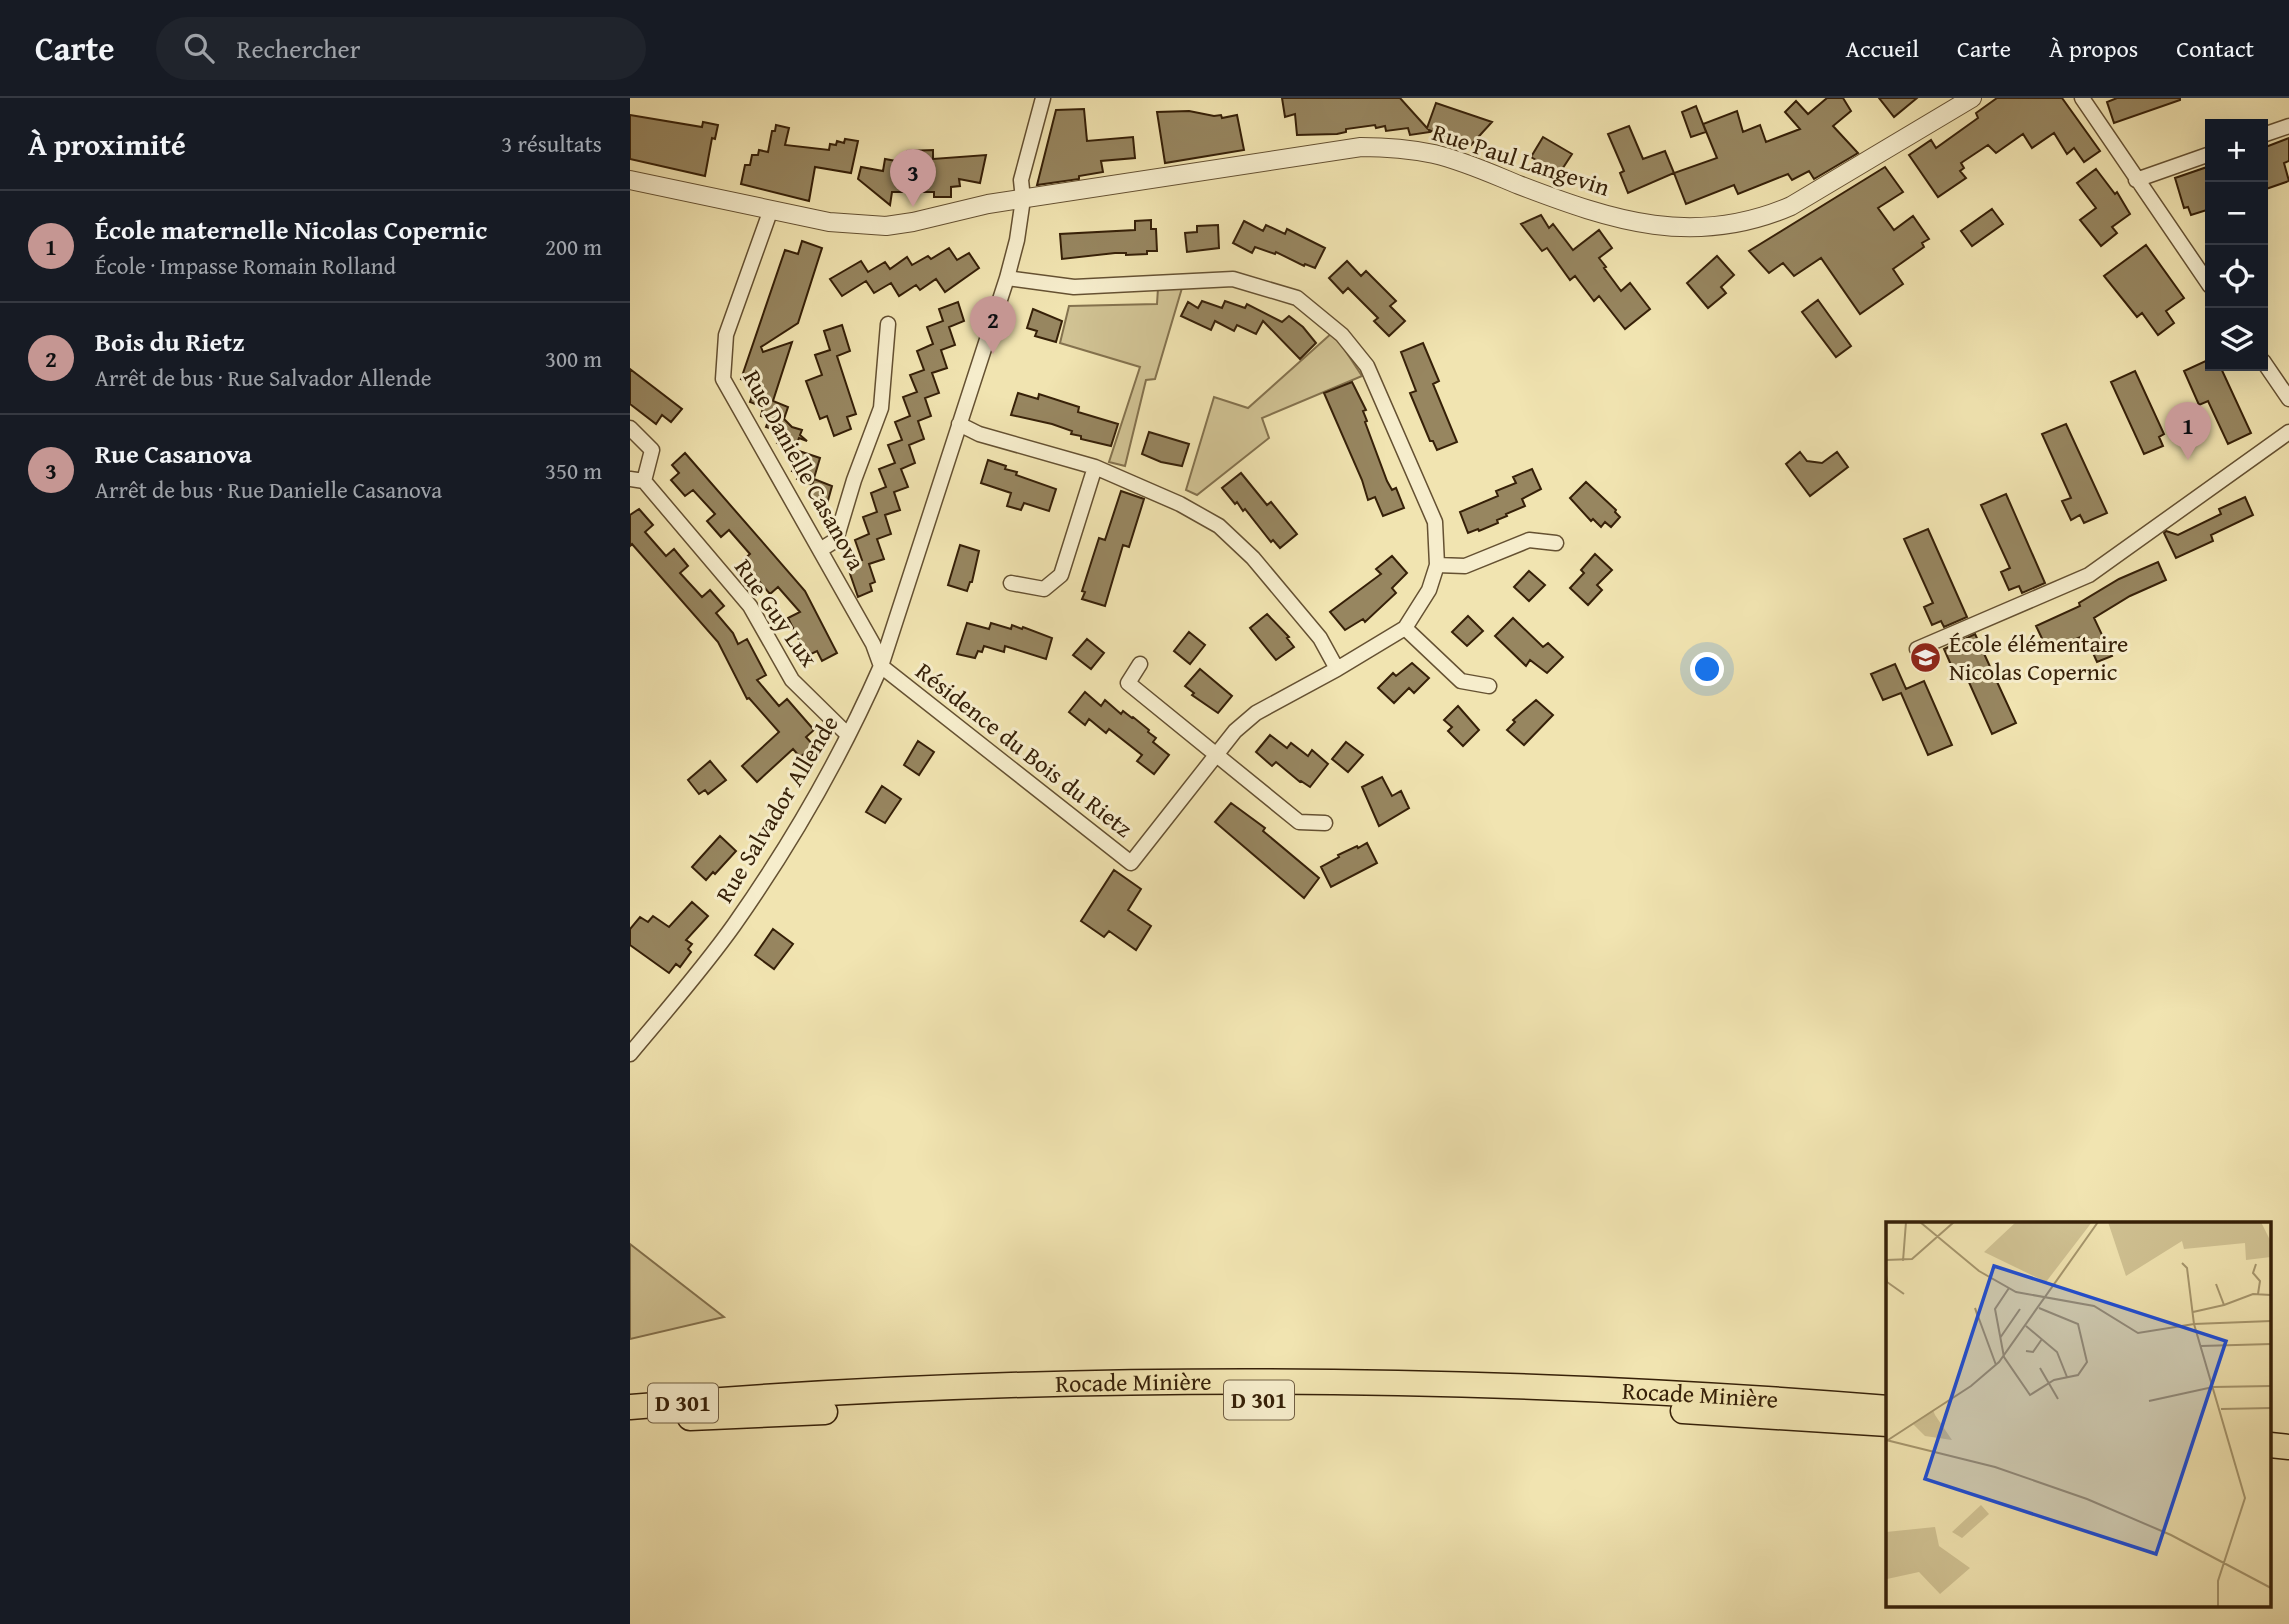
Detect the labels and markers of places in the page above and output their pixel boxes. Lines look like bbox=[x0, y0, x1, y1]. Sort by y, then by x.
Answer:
pin: 3 bbox=[890, 149, 936, 207]
pin: 2 bbox=[970, 296, 1016, 354]
pin: 1 bbox=[2165, 402, 2211, 460]
place label: École élémentaire Nicolas Copernic bbox=[1949, 626, 2128, 689]
school or university icon: École élémentaire Nicolas Copernic bbox=[1909, 641, 1943, 675]

